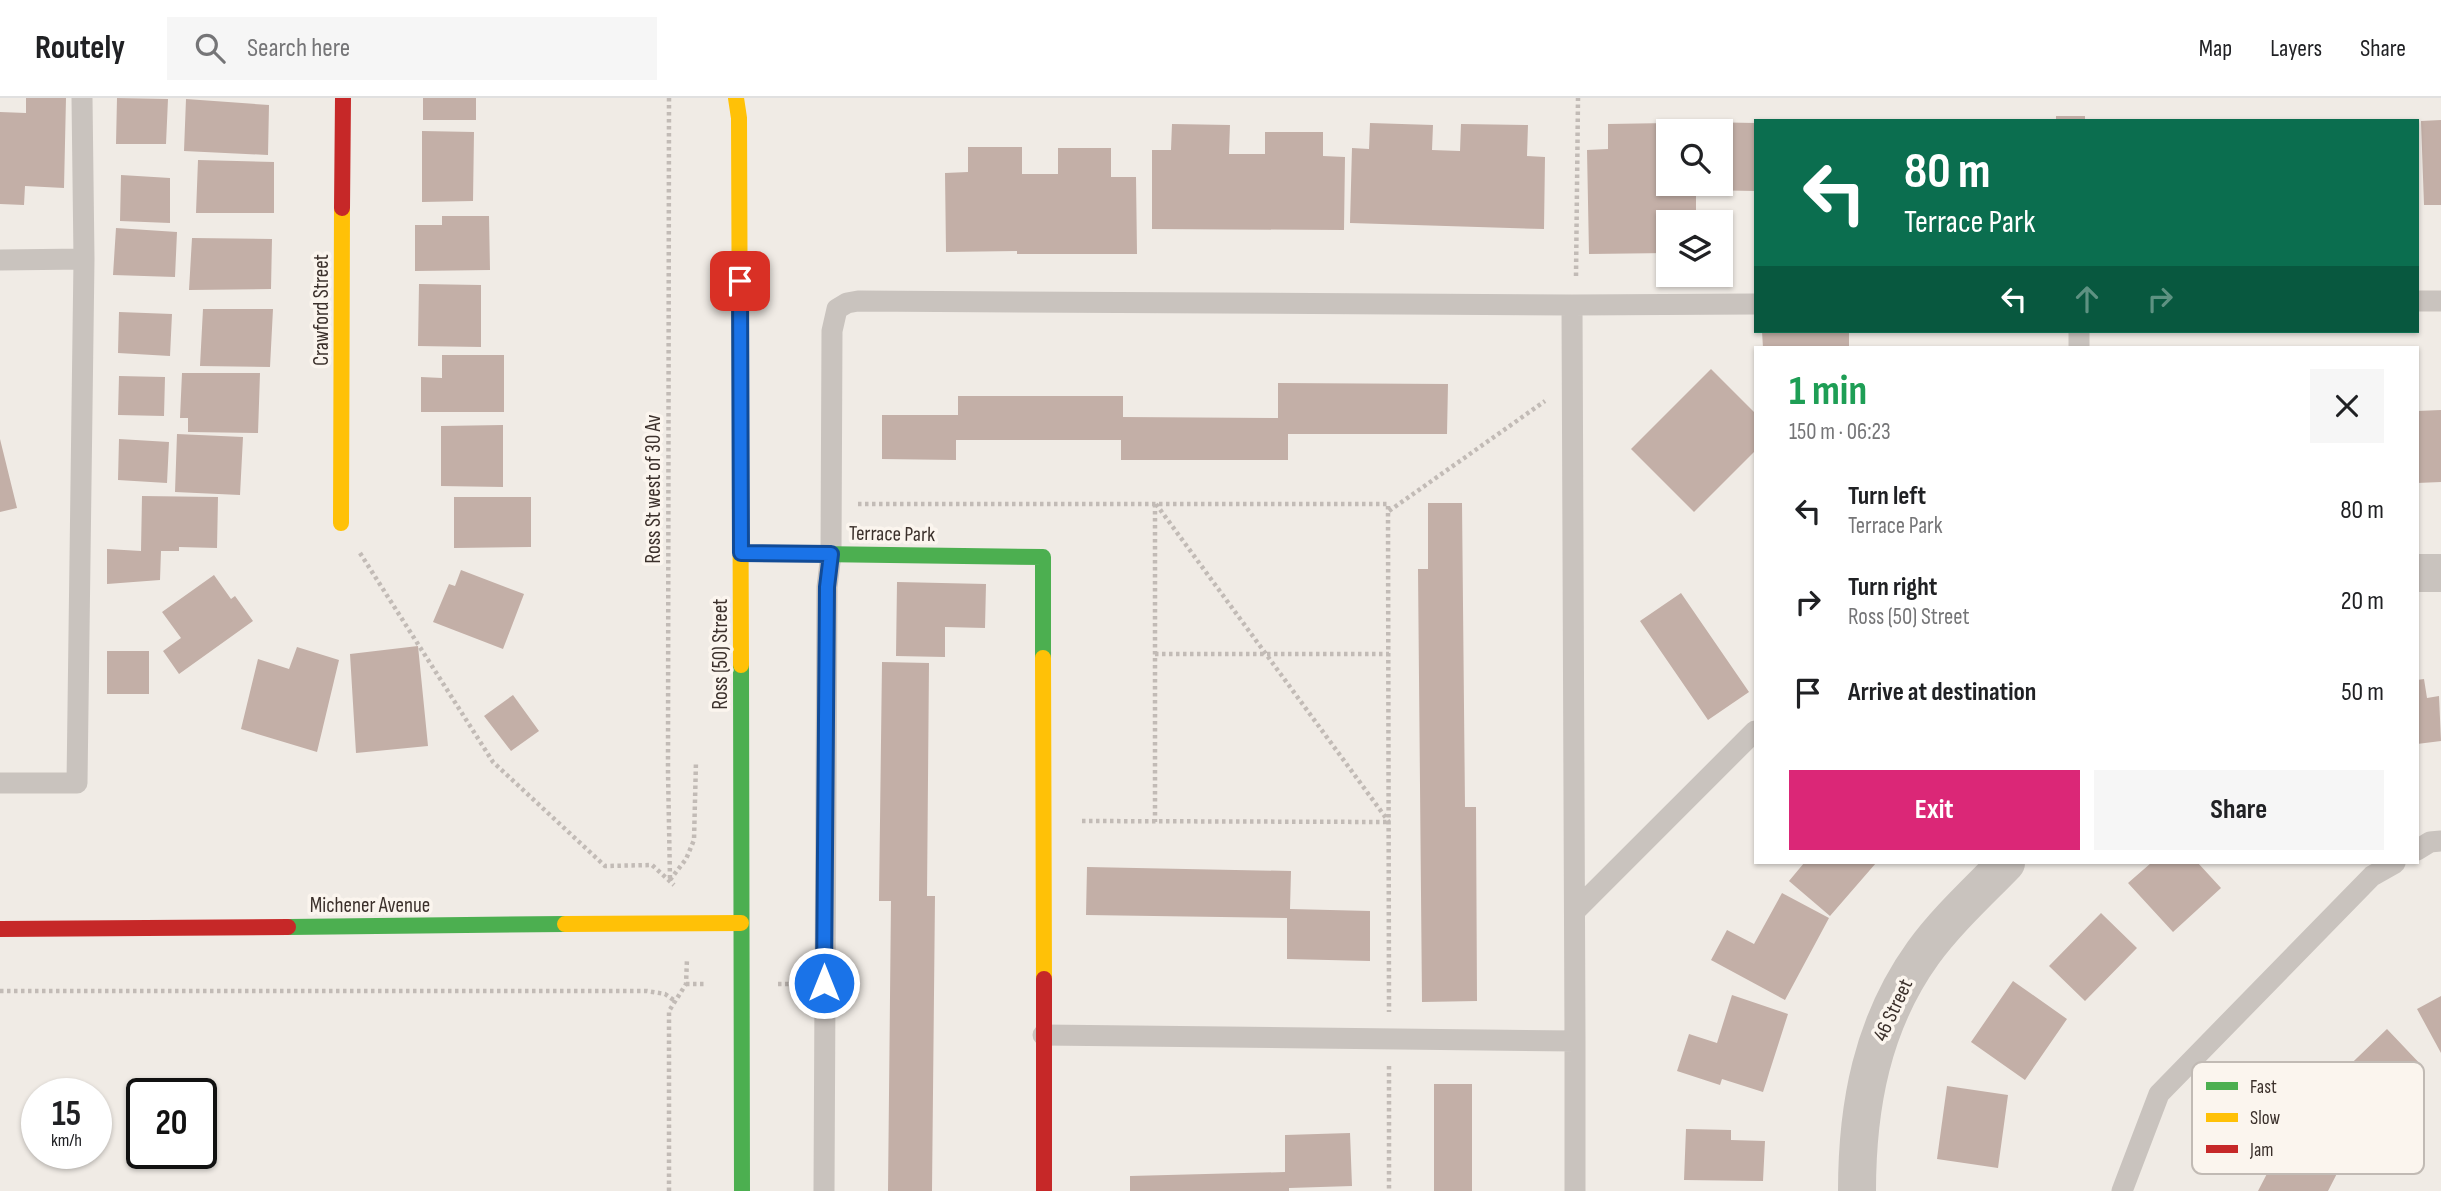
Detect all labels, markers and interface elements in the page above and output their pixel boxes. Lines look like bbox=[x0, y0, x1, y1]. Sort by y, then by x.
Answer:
search box bbox=[167, 17, 657, 80]
text: Routely bbox=[35, 28, 125, 68]
icon: search bbox=[191, 29, 229, 67]
text: Search here bbox=[247, 33, 350, 64]
text: Map bbox=[2199, 34, 2232, 63]
text: Layers bbox=[2270, 34, 2322, 63]
text: Share bbox=[2360, 34, 2406, 63]
map controls bbox=[1656, 119, 1733, 287]
button: search bbox=[1656, 119, 1733, 196]
text: 80 m bbox=[1904, 143, 1991, 202]
icon: left bbox=[1789, 147, 1880, 238]
text: Terrace Park bbox=[1904, 203, 2035, 242]
button: layers bbox=[1656, 210, 1733, 287]
pin bbox=[710, 251, 770, 311]
street label: Crawford Street bbox=[309, 254, 334, 366]
icon: arrive bbox=[721, 262, 759, 300]
icon: left bbox=[1995, 280, 2033, 318]
icon: ahead bbox=[2068, 280, 2106, 318]
icon: right bbox=[2141, 280, 2179, 318]
text: 1 min bbox=[1789, 366, 1867, 417]
button: close bbox=[2310, 369, 2384, 443]
street label: Ross St west of 30 Av bbox=[641, 415, 666, 563]
text: 150 m · 06:23 bbox=[1789, 418, 1891, 446]
text: Turn left bbox=[1848, 481, 1926, 512]
icon: left bbox=[1789, 492, 1827, 530]
text: 80 m bbox=[2340, 495, 2384, 526]
text: Terrace Park bbox=[1848, 512, 1942, 540]
street label: Terrace Park bbox=[849, 521, 935, 547]
text: Turn right bbox=[1848, 572, 1937, 603]
icon: right bbox=[1789, 583, 1827, 621]
text: 20 m bbox=[2341, 586, 2384, 617]
street label: Ross (50) Street bbox=[708, 599, 733, 709]
text: Ross (50) Street bbox=[1848, 603, 1969, 631]
icon: arrive bbox=[1789, 674, 1827, 712]
text: Arrive at destination bbox=[1848, 677, 2036, 708]
text: 50 m bbox=[2341, 677, 2384, 708]
button: Exit bbox=[1789, 770, 2080, 850]
button: Share bbox=[2094, 770, 2384, 850]
street label: Michener Avenue bbox=[310, 893, 430, 918]
position arrow bbox=[787, 946, 861, 1020]
street label: 46 Street bbox=[1868, 975, 1918, 1045]
legend bbox=[2192, 1062, 2424, 1174]
text: Fast bbox=[2250, 1076, 2277, 1099]
speed limit sign: 20 bbox=[126, 1078, 217, 1169]
text: 15 bbox=[52, 1093, 81, 1136]
text: Slow bbox=[2250, 1107, 2280, 1130]
text: km/h bbox=[51, 1130, 82, 1151]
text: Jam bbox=[2249, 1139, 2273, 1162]

